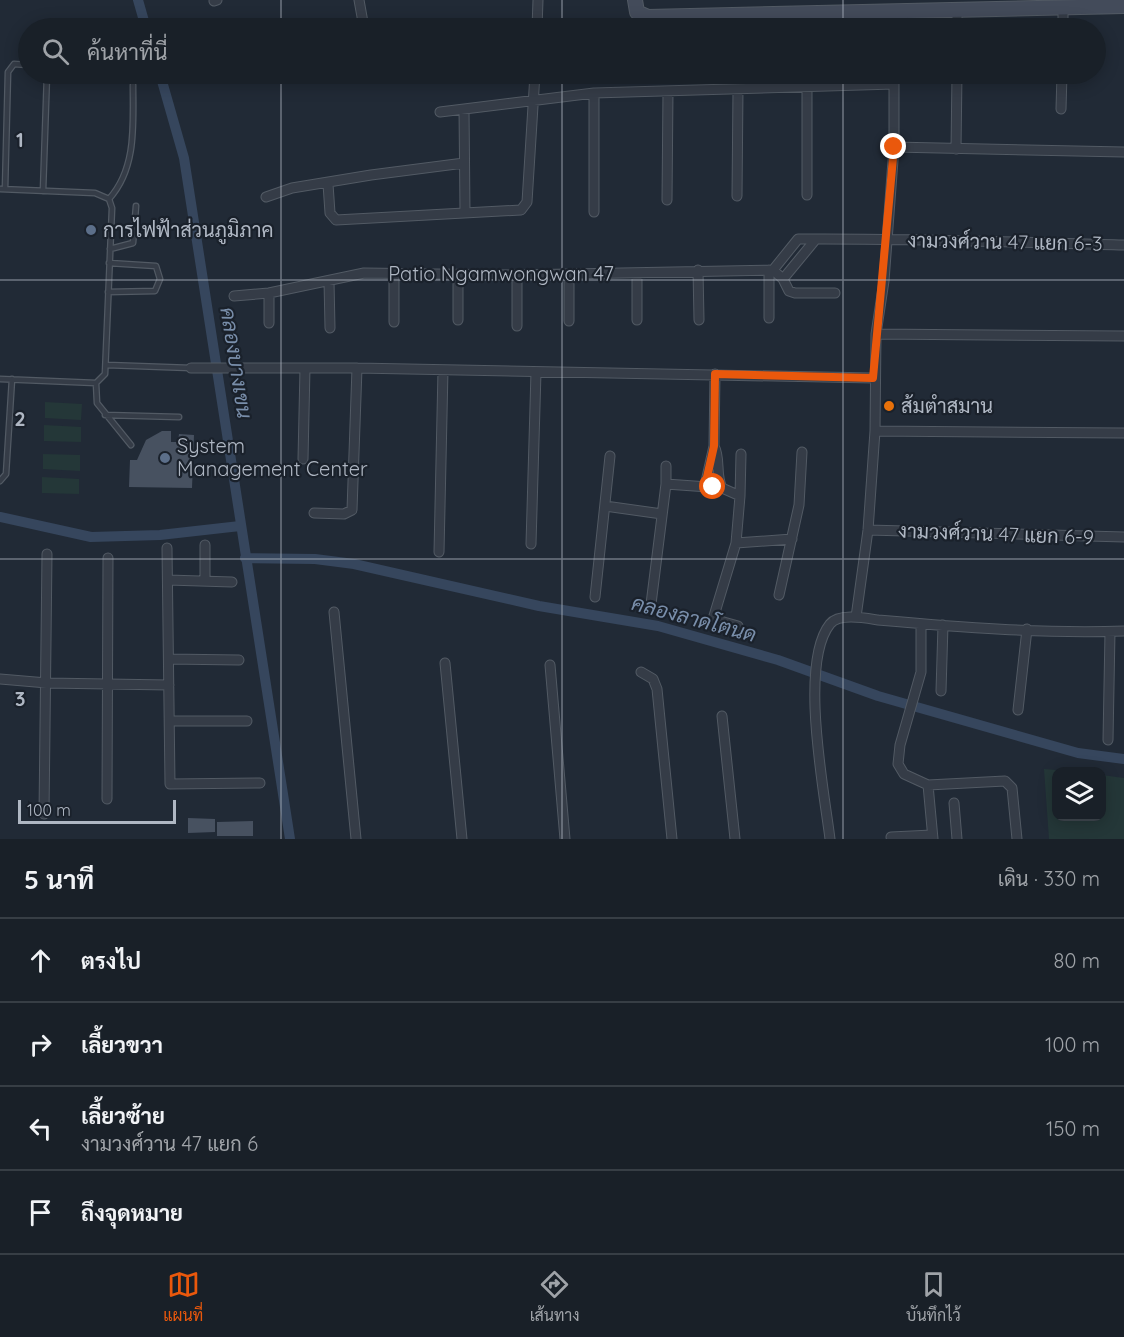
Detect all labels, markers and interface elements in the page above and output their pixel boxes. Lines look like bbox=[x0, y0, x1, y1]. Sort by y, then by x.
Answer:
search box bbox=[18, 18, 1106, 84]
icon: search bbox=[39, 35, 72, 68]
text: ค้นหาที่นี่ bbox=[87, 38, 167, 66]
text: 1 bbox=[16, 127, 24, 152]
route end bbox=[880, 133, 906, 159]
place label: การไฟฟ้าส่วนภูมิภาค bbox=[103, 217, 273, 245]
marker: การไฟฟ้าส่วนภูมิภาค bbox=[84, 223, 98, 237]
street label: งามวงศ์วาน 47 แยก 6-3 bbox=[907, 226, 1103, 256]
street label: Patio Ngamwongwan 47 bbox=[388, 261, 614, 286]
water label: คลองบางเขน bbox=[215, 305, 259, 421]
place label: ส้มตำสมาน bbox=[901, 393, 993, 418]
marker: ส้มตำสมาน bbox=[882, 399, 896, 413]
text: 2 bbox=[14, 406, 26, 431]
place label: System Management Center bbox=[177, 433, 368, 481]
marker: System Management Center bbox=[158, 451, 172, 465]
route start bbox=[699, 473, 725, 499]
street label: งามวงศ์วาน 47 แยก 6-9 bbox=[898, 517, 1094, 549]
water label: คลองลาดโตนด bbox=[629, 589, 759, 647]
text: 3 bbox=[15, 686, 25, 711]
map controls bbox=[1052, 767, 1106, 821]
button: layers bbox=[1052, 767, 1106, 821]
scale bar bbox=[18, 797, 176, 824]
text: 100 m bbox=[27, 800, 71, 820]
text: 5 นาที bbox=[24, 863, 94, 896]
text: เดิน · 330 m bbox=[998, 866, 1100, 891]
icon: ahead bbox=[24, 944, 57, 977]
text: ตรงไป bbox=[81, 947, 141, 975]
text: 80 m bbox=[1054, 948, 1100, 973]
icon: right bbox=[24, 1028, 57, 1061]
text: เลี้ยวขวา bbox=[81, 1031, 163, 1059]
text: 100 m bbox=[1045, 1032, 1100, 1057]
text: เลี้ยวซ้าย bbox=[81, 1102, 165, 1130]
icon: left bbox=[24, 1112, 57, 1145]
text: 150 m bbox=[1046, 1116, 1100, 1141]
text: งามวงศ์วาน 47 แยก 6 bbox=[81, 1131, 258, 1156]
icon: arrive bbox=[24, 1196, 57, 1229]
text: ถึงจุดหมาย bbox=[81, 1199, 183, 1227]
tab: แผนที่ bbox=[163, 1268, 203, 1325]
tab: เส้นทาง bbox=[530, 1268, 580, 1325]
tab: บันทึกไว้ bbox=[906, 1268, 961, 1325]

